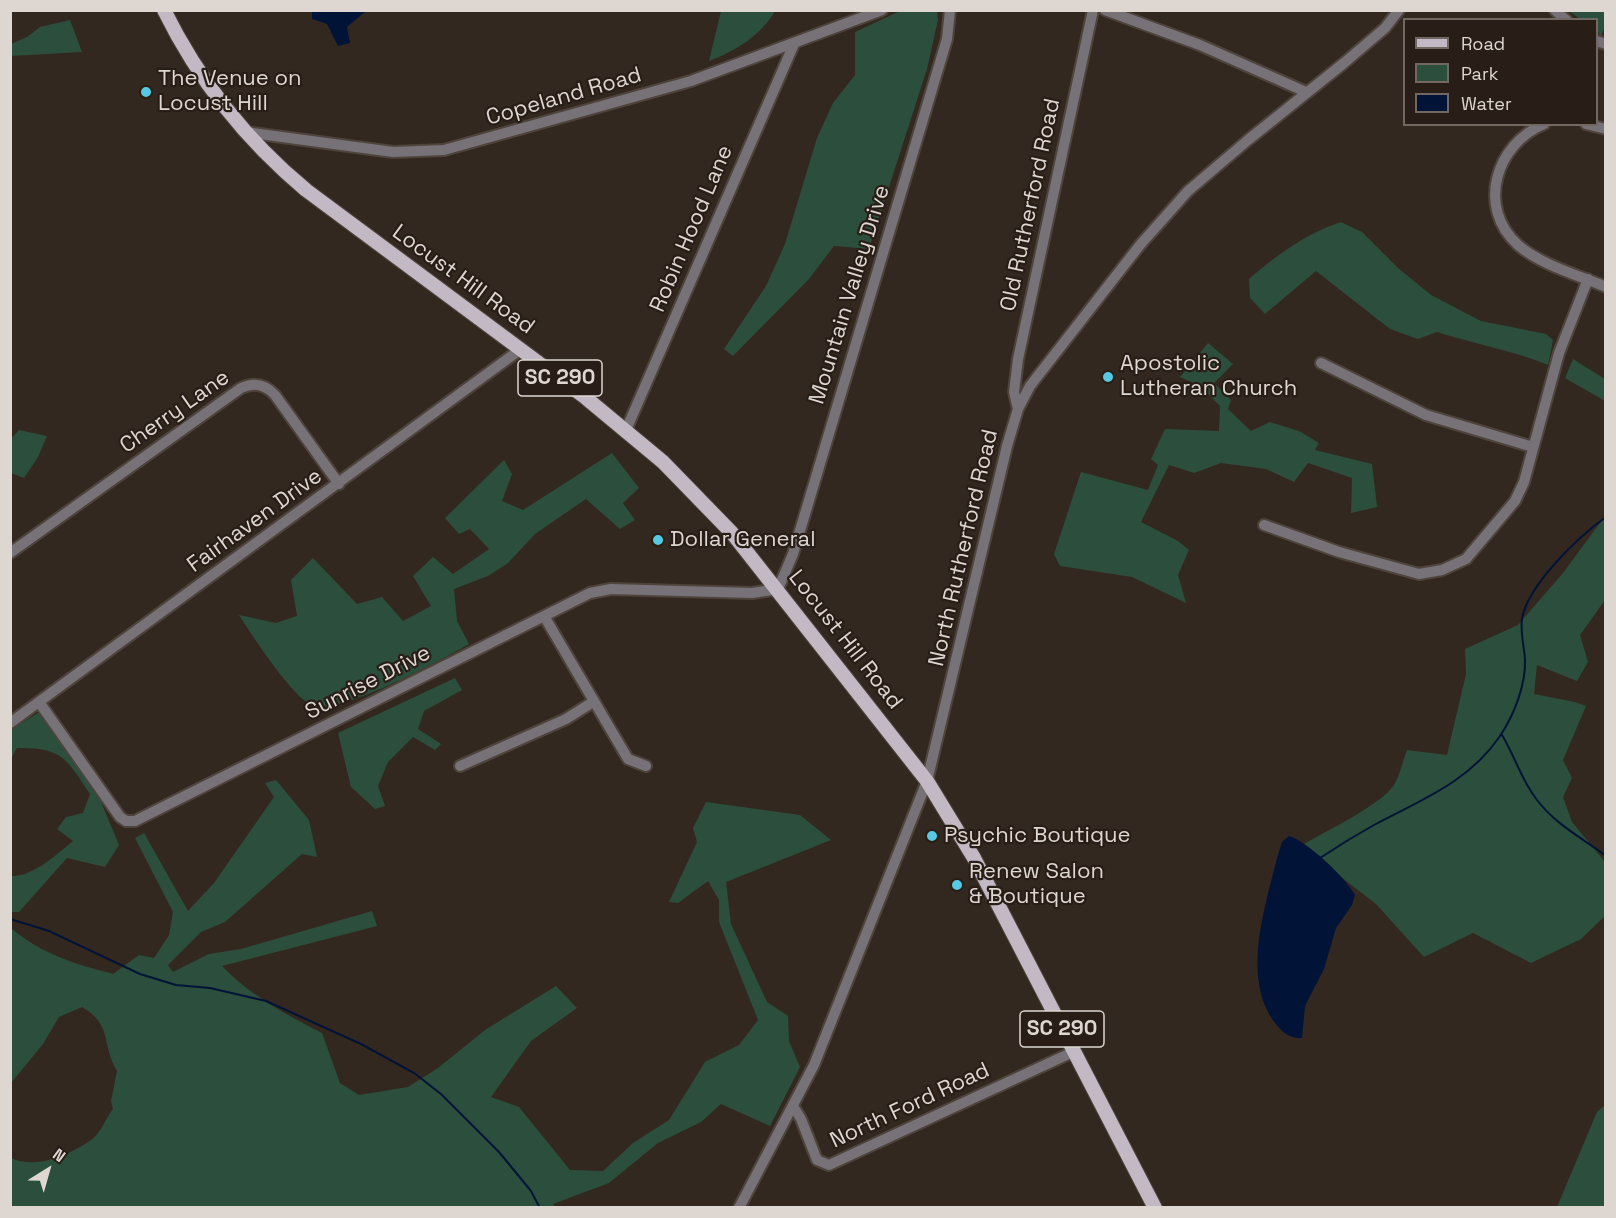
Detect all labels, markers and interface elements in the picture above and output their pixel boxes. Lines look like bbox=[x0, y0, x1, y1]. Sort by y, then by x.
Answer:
legend bbox=[1403, 18, 1598, 126]
text: Road bbox=[1461, 32, 1505, 55]
street label: Copeland Road bbox=[483, 62, 645, 132]
text: Park bbox=[1461, 62, 1498, 85]
place label: The Venue on Locust Hill bbox=[158, 66, 301, 118]
marker: The Venue on Locust Hill bbox=[139, 85, 153, 99]
text: Water bbox=[1461, 92, 1512, 115]
street label: Old Rutherford Road bbox=[996, 96, 1066, 314]
street label: Robin Hood Lane bbox=[645, 142, 739, 316]
street label: Mountain Valley Drive bbox=[804, 182, 896, 408]
street label: Locust Hill Road bbox=[387, 220, 539, 340]
place label: Apostolic Lutheran Church bbox=[1120, 351, 1297, 402]
road number: SC 290 bbox=[518, 360, 602, 396]
street label: Cherry Lane bbox=[115, 365, 235, 459]
marker: Apostolic Lutheran Church bbox=[1101, 370, 1115, 384]
street label: North Rutherford Road bbox=[924, 427, 1004, 669]
street label: Fairhaven Drive bbox=[183, 463, 327, 579]
place label: Dollar General bbox=[670, 527, 816, 553]
marker: Dollar General bbox=[651, 533, 665, 547]
street label: Locust Hill Road bbox=[782, 565, 908, 715]
street label: Sunrise Drive bbox=[301, 640, 435, 726]
place label: Psychic Boutique bbox=[944, 823, 1131, 849]
marker: Psychic Boutique bbox=[925, 829, 939, 843]
place label: Renew Salon & Boutique bbox=[969, 859, 1104, 910]
marker: Renew Salon & Boutique bbox=[950, 878, 964, 892]
road number: SC 290 bbox=[1020, 1011, 1104, 1047]
street label: North Ford Road bbox=[826, 1058, 994, 1154]
north arrow bbox=[18, 1140, 78, 1200]
text: N bbox=[49, 1144, 70, 1167]

